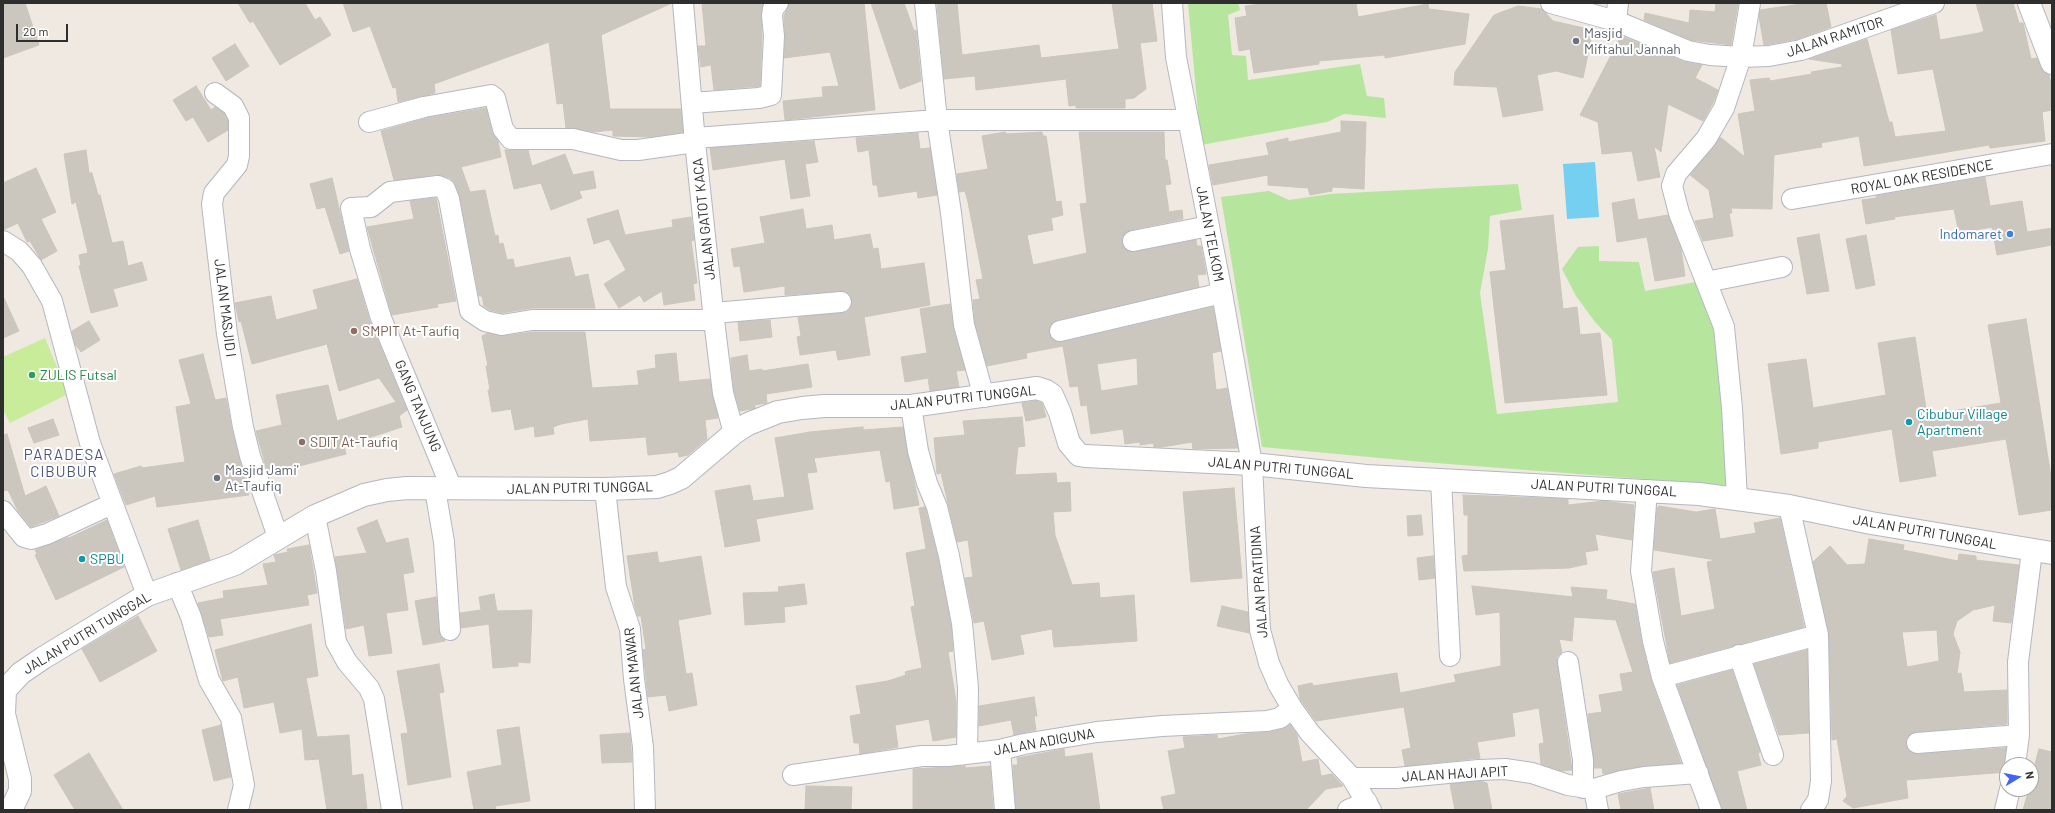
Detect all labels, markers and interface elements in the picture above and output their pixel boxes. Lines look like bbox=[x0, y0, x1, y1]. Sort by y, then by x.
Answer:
street label: JALAN RAMITOR bbox=[1784, 13, 1886, 61]
scale bar bbox=[18, 16, 70, 42]
text: 20 m bbox=[23, 24, 49, 38]
place label: Masjid Miftahul Jannah bbox=[1584, 25, 1681, 58]
marker: Masjid Miftahul Jannah bbox=[1571, 36, 1581, 46]
street label: ROYAL OAK RESIDENCE bbox=[1850, 156, 1994, 198]
street label: JALAN GATOT KACA bbox=[689, 157, 719, 281]
street label: JALAN TELKOM bbox=[1192, 185, 1228, 283]
place label: Indomaret bbox=[1939, 226, 2002, 242]
marker: Indomaret bbox=[2005, 229, 2015, 239]
street label: JALAN MASJID I bbox=[211, 258, 239, 358]
place label: SMPIT At-Taufiq bbox=[362, 323, 460, 339]
marker: SMPIT At-Taufiq bbox=[349, 326, 359, 336]
street label: GANG TANJUNG bbox=[391, 357, 445, 455]
place label: ZULIS Futsal bbox=[40, 367, 117, 383]
marker: ZULIS Futsal bbox=[27, 370, 37, 380]
street label: JALAN PUTRI TUNGGAL bbox=[889, 382, 1037, 414]
place label: Cibubur Village Apartment bbox=[1917, 406, 2008, 438]
marker: Cibubur Village Apartment bbox=[1904, 417, 1914, 427]
place label: SDIT At-Taufiq bbox=[310, 434, 398, 450]
marker: SDIT At-Taufiq bbox=[297, 437, 307, 447]
district label: PARADESA CIBUBUR bbox=[24, 446, 104, 481]
street label: JALAN PUTRI TUNGGAL bbox=[1207, 453, 1355, 483]
place label: Masjid Jami' At-Taufiq bbox=[225, 462, 299, 494]
marker: Masjid Jami' At-Taufiq bbox=[212, 473, 222, 483]
street label: JALAN PUTRI TUNGGAL bbox=[1531, 476, 1677, 500]
street label: JALAN PUTRI TUNGGAL bbox=[507, 478, 653, 498]
street label: JALAN PUTRI TUNGGAL bbox=[1852, 511, 1998, 553]
street label: JALAN PRATIDINA bbox=[1247, 525, 1271, 639]
place label: SPBU bbox=[90, 551, 124, 567]
marker: SPBU bbox=[77, 554, 87, 564]
street label: JALAN PUTRI TUNGGAL bbox=[20, 588, 154, 678]
street label: JALAN MAWAR bbox=[621, 627, 647, 719]
street label: JALAN ADIGUNA bbox=[992, 725, 1096, 759]
north arrow bbox=[1999, 757, 2039, 797]
street label: JALAN HAJI APIT bbox=[1401, 763, 1509, 785]
text: N bbox=[2023, 770, 2037, 780]

